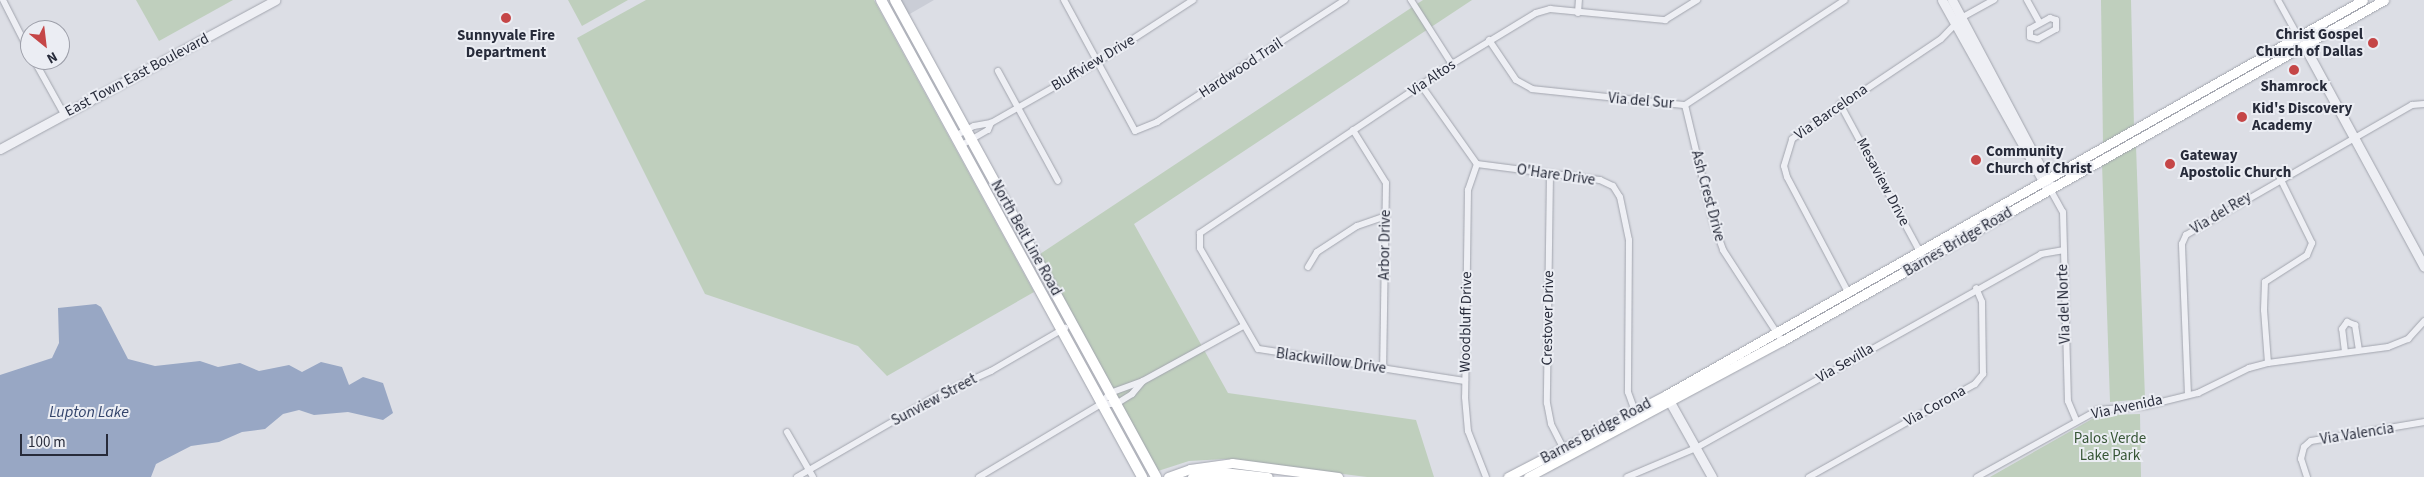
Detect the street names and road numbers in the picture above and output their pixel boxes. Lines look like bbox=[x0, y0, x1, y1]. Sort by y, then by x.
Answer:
street label: East Town East Boulevard bbox=[62, 29, 212, 121]
street label: Bluffview Drive bbox=[1048, 31, 1138, 95]
street label: Hardwood Trail bbox=[1196, 34, 1286, 102]
street label: Via Altos bbox=[1405, 56, 1459, 100]
street label: Via Barcelona bbox=[1791, 80, 1871, 144]
street label: Via del Sur bbox=[1607, 89, 1675, 113]
street label: Mesaview Drive bbox=[1852, 135, 1914, 229]
street label: Ash Crest Drive bbox=[1687, 148, 1729, 244]
street label: O'Hare Drive bbox=[1516, 161, 1596, 189]
street label: North Belt Line Road bbox=[987, 177, 1065, 299]
street label: Via del Rey bbox=[2187, 188, 2255, 238]
street label: Barnes Bridge Road bbox=[1900, 204, 2016, 280]
street label: Arbor Drive bbox=[1375, 210, 1395, 280]
street label: Via del Norte bbox=[2054, 264, 2074, 344]
street label: Crestover Drive bbox=[1538, 270, 1558, 366]
street label: Woodbluff Drive bbox=[1456, 271, 1476, 373]
street label: Via Sevilla bbox=[1813, 339, 1877, 387]
street label: Blackwillow Drive bbox=[1275, 344, 1387, 378]
street label: Sunview Street bbox=[888, 370, 980, 430]
street label: Via Corona bbox=[1901, 382, 1969, 430]
street label: Via Avenida bbox=[2090, 391, 2164, 423]
street label: Barnes Bridge Road bbox=[1538, 394, 1654, 468]
street label: Via Valencia bbox=[2319, 419, 2395, 449]

